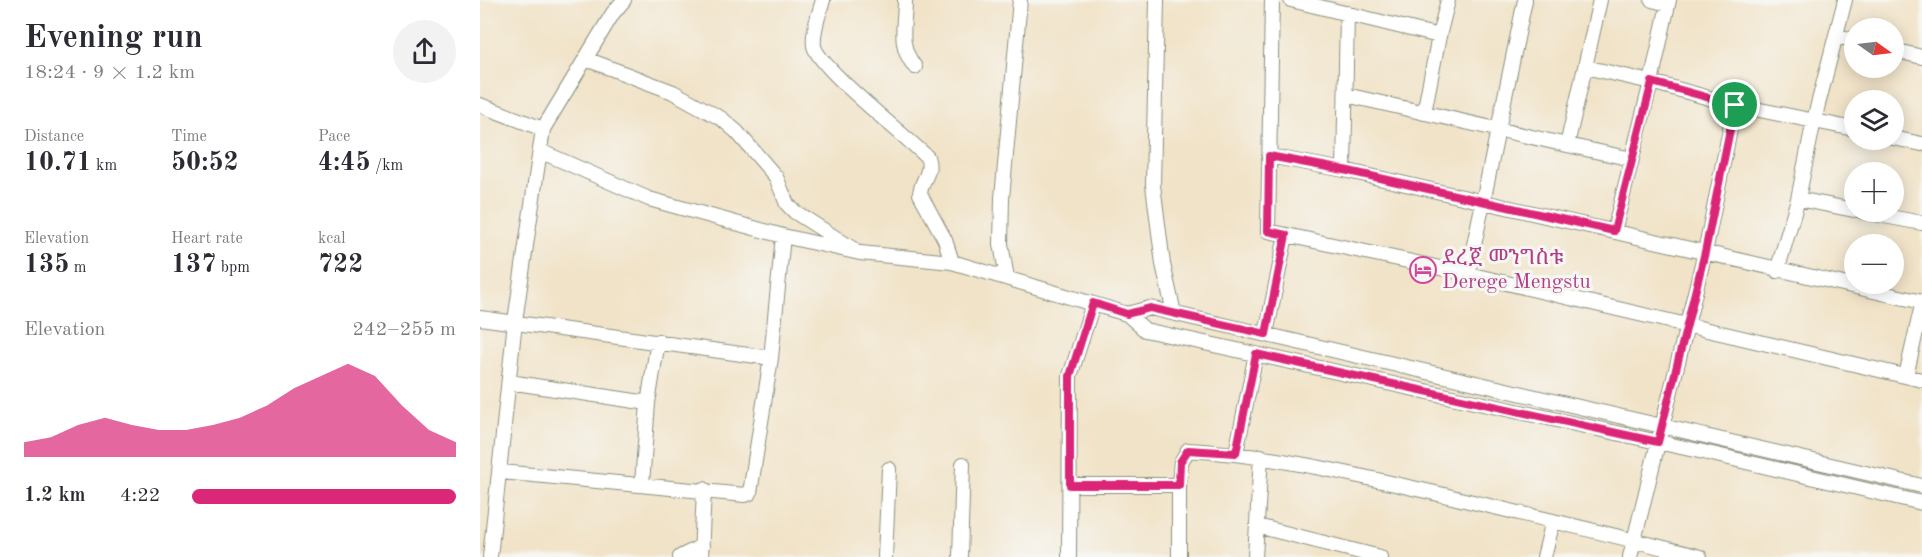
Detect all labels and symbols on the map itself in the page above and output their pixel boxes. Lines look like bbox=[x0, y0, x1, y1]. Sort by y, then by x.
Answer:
north arrow bbox=[1844, 18, 1904, 78]
pin bbox=[1709, 79, 1760, 130]
place label: ደረጀ መንግስቱ Derege Mengstu bbox=[1442, 247, 1591, 293]
hotel icon: ደረጀ መንግስቱ Derege Mengstu bbox=[1408, 255, 1438, 285]

